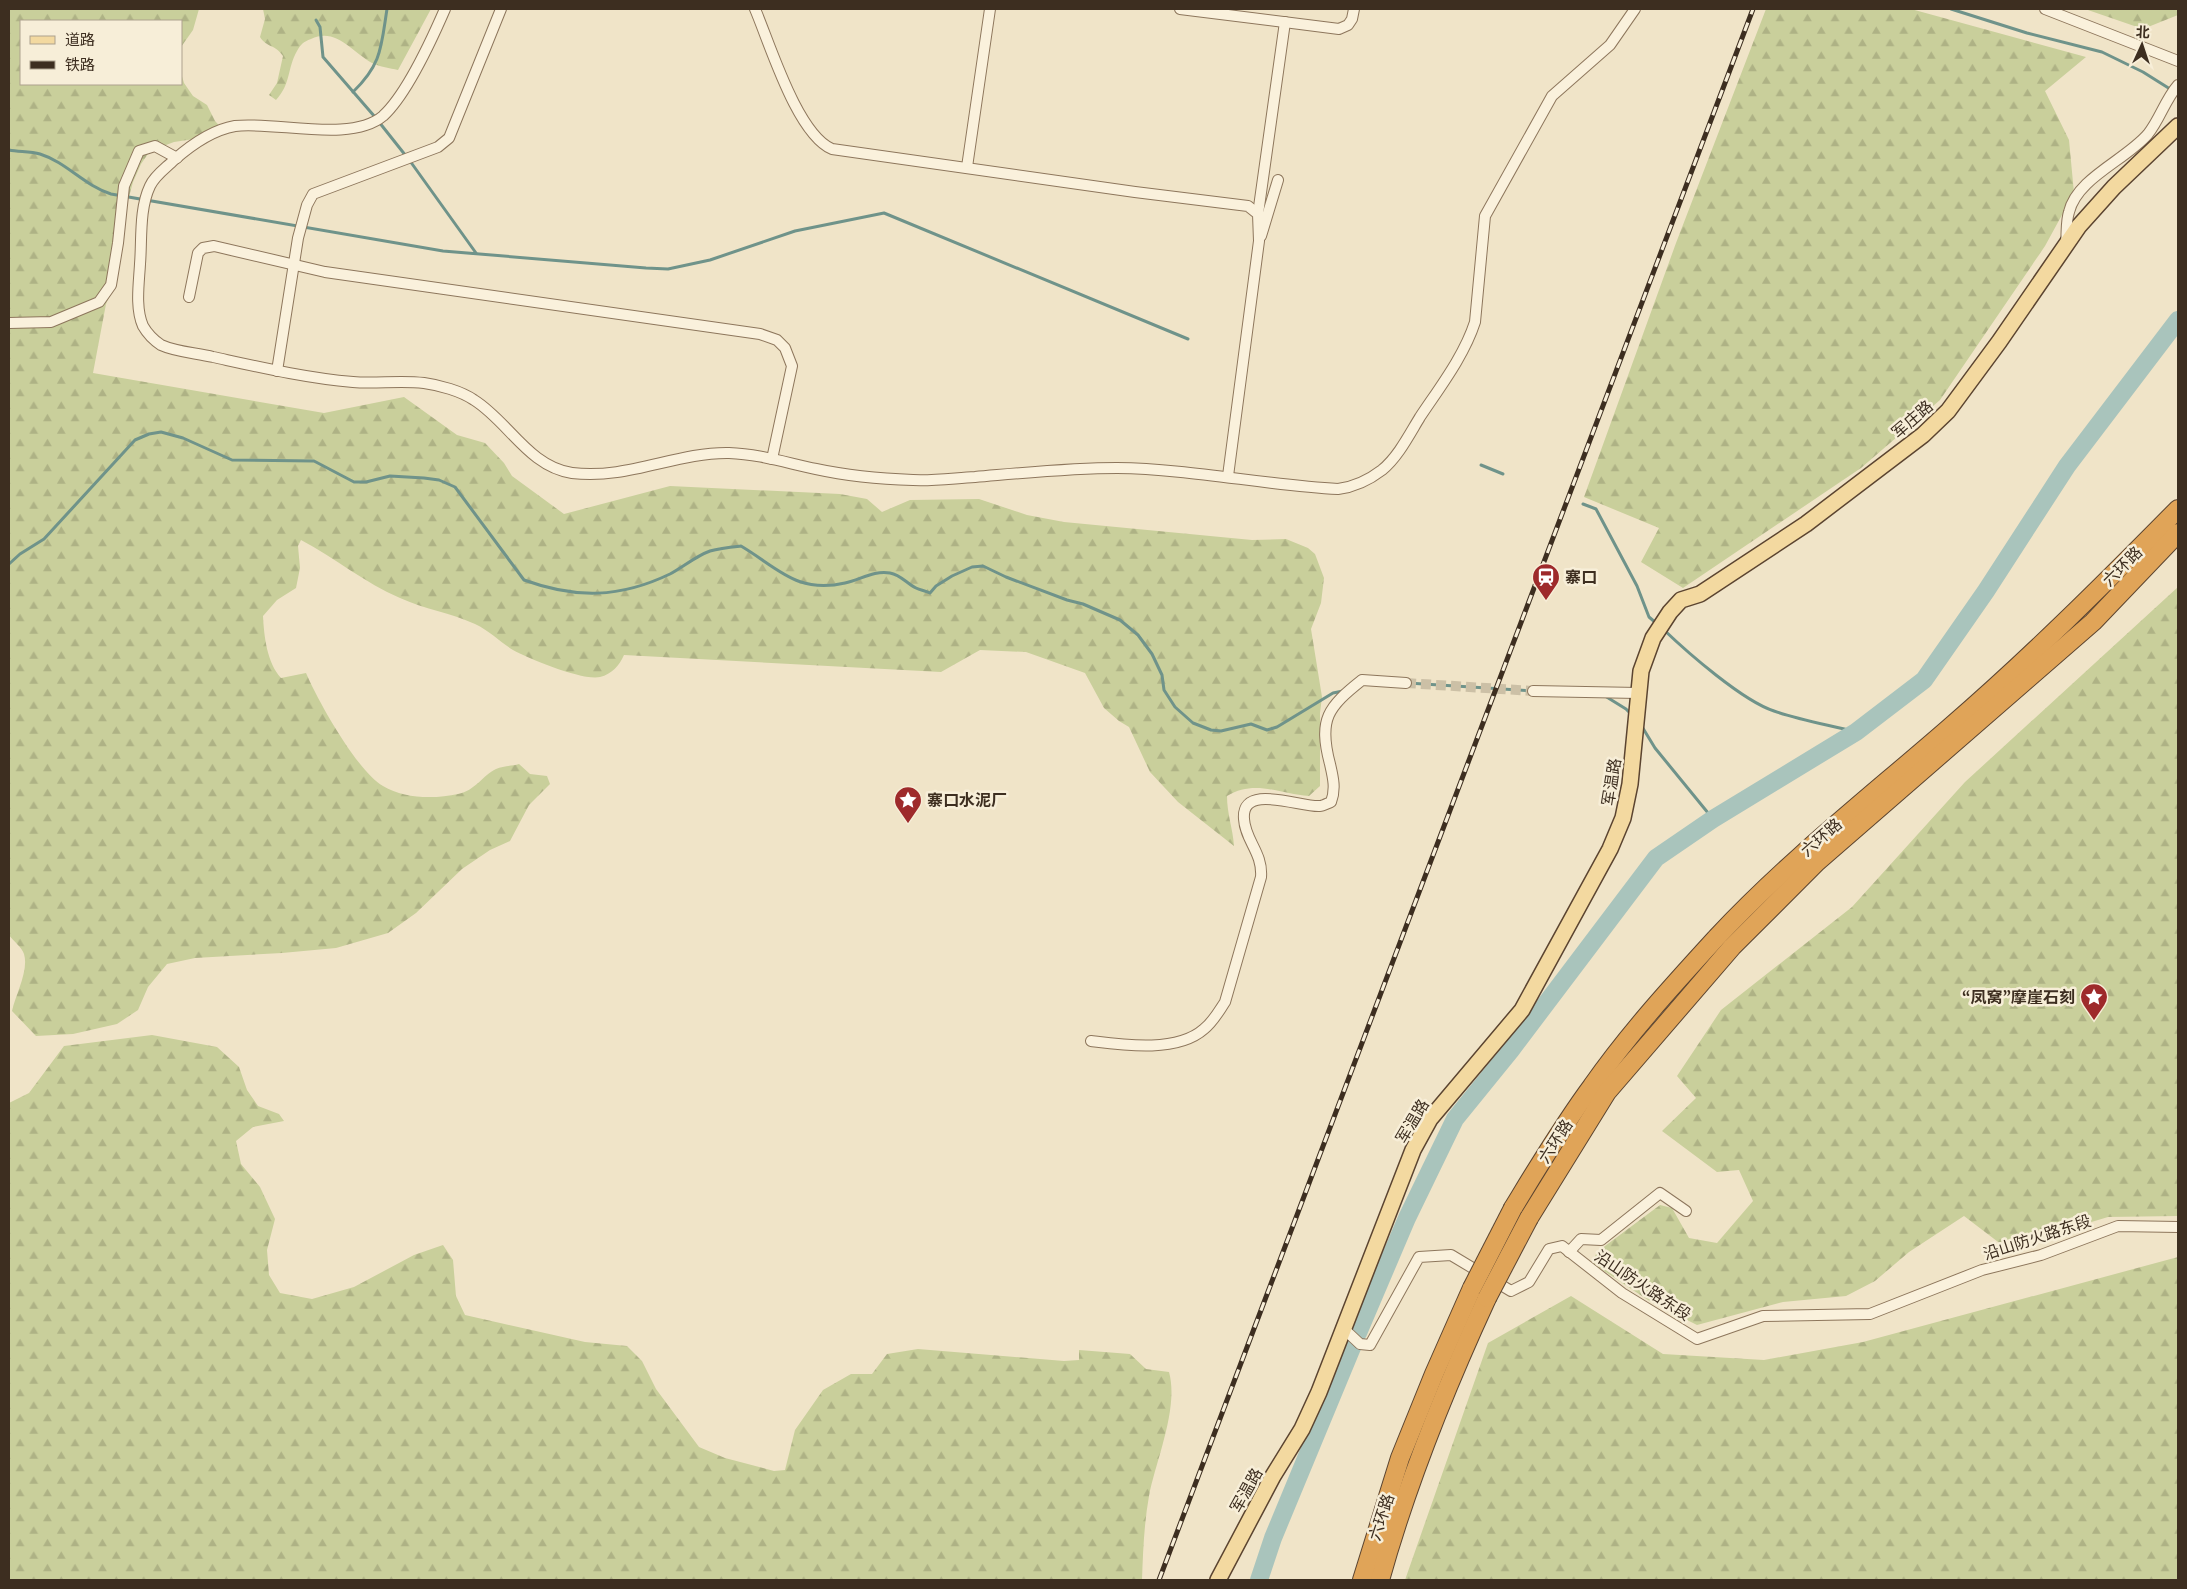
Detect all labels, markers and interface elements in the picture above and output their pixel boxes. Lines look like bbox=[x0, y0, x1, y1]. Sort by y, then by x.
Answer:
legend bbox=[20, 20, 182, 85]
north arrow bbox=[2117, 20, 2167, 70]
text: 北 bbox=[2135, 23, 2150, 41]
text: 道路 bbox=[65, 30, 95, 49]
text: 铁路 bbox=[65, 55, 95, 74]
street label: 军庄路 bbox=[1887, 396, 1937, 442]
street label: 六环路 bbox=[2098, 542, 2146, 590]
station icon: 寨口 bbox=[1531, 562, 1561, 601]
place label: 寨口 bbox=[1565, 567, 1597, 587]
street label: 军温路 bbox=[1597, 757, 1625, 807]
place icon: 寨口水泥厂 bbox=[893, 785, 923, 824]
place label: 寨口水泥厂 bbox=[927, 790, 1007, 810]
street label: 六环路 bbox=[1796, 814, 1846, 860]
place icon: “凤窝”摩崖石刻 bbox=[2079, 982, 2109, 1021]
place label: “凤窝”摩崖石刻 bbox=[1962, 987, 2075, 1007]
street label: 军温路 bbox=[1391, 1095, 1433, 1147]
street label: 六环路 bbox=[1534, 1115, 1576, 1167]
street label: 沿山防火路东段 bbox=[1981, 1210, 2093, 1264]
street label: 沿山防火路东段 bbox=[1591, 1245, 1695, 1325]
street label: 军温路 bbox=[1226, 1464, 1266, 1516]
street label: 六环路 bbox=[1364, 1491, 1398, 1543]

